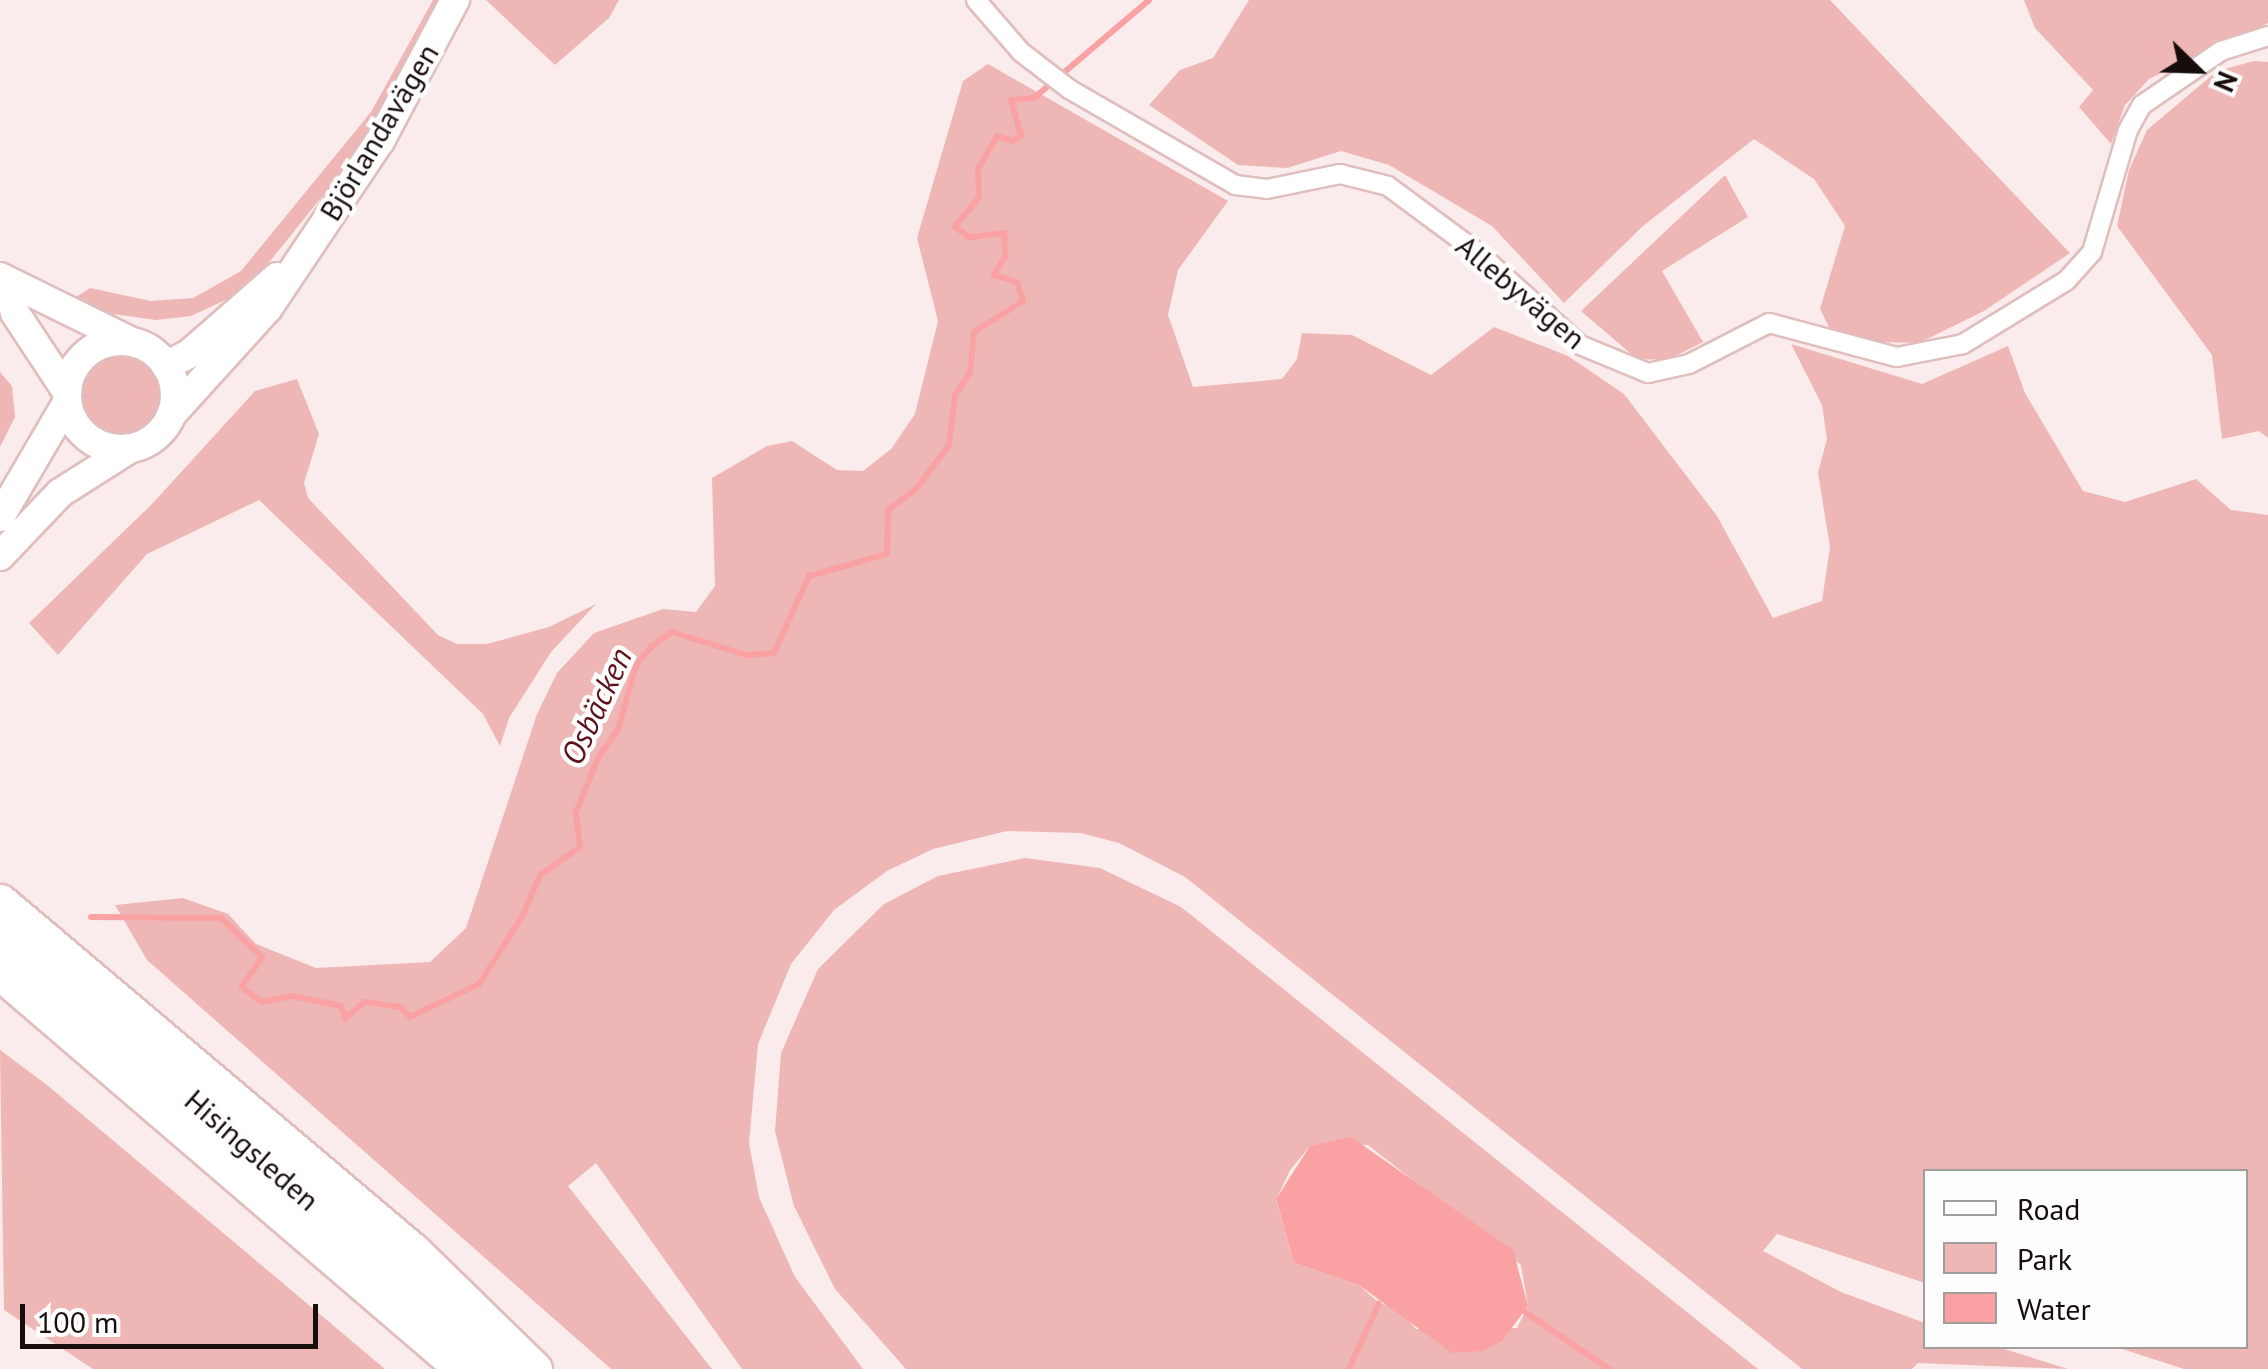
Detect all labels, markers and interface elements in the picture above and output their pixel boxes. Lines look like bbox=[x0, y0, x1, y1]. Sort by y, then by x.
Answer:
north arrow bbox=[2148, 20, 2248, 120]
street label: Björlandavägen bbox=[312, 37, 446, 227]
text: N bbox=[2205, 66, 2247, 98]
street label: Allebyvägen bbox=[1449, 228, 1593, 356]
water label: Osbäcken bbox=[552, 642, 640, 770]
street label: Hisingsleden bbox=[178, 1082, 326, 1218]
legend bbox=[1923, 1169, 2248, 1349]
text: Road bbox=[2017, 1189, 2081, 1228]
text: Park bbox=[2017, 1239, 2072, 1278]
scale bar bbox=[25, 1284, 322, 1346]
text: Water bbox=[2017, 1289, 2091, 1328]
text: 100 m bbox=[37, 1302, 118, 1341]

